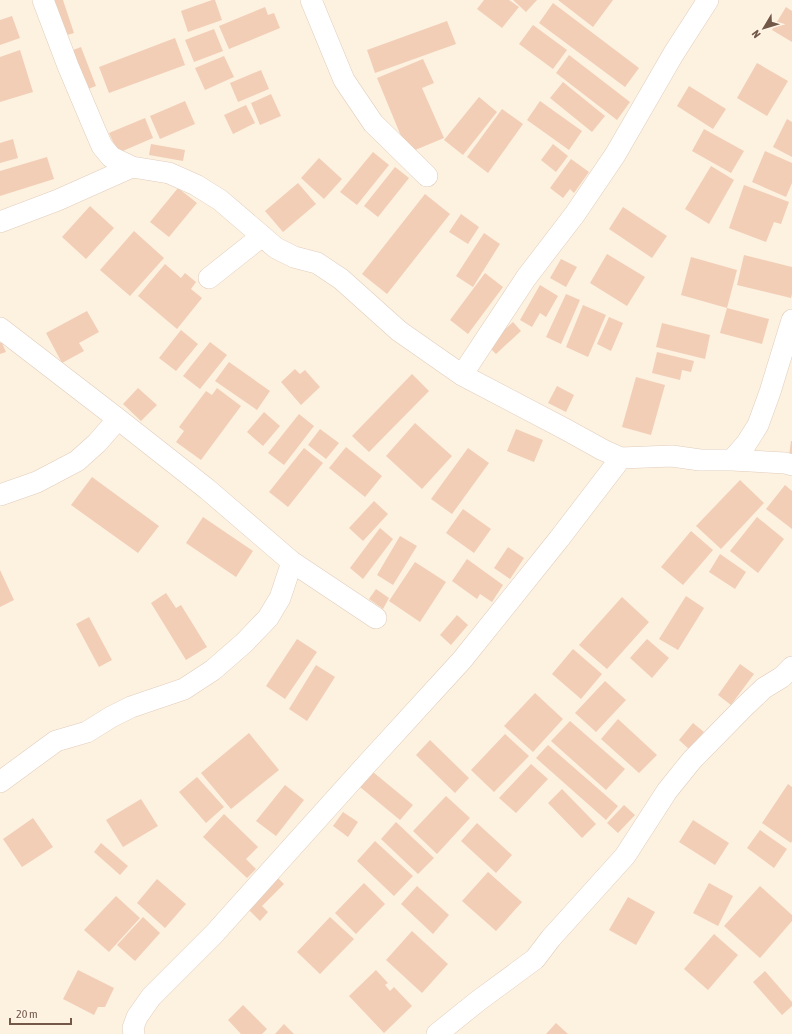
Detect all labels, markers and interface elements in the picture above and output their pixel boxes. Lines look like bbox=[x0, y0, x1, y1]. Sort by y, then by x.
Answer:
north arrow bbox=[744, 8, 784, 48]
text: N bbox=[749, 28, 763, 40]
scale bar bbox=[10, 1000, 71, 1026]
text: 20 m bbox=[16, 1007, 38, 1021]

